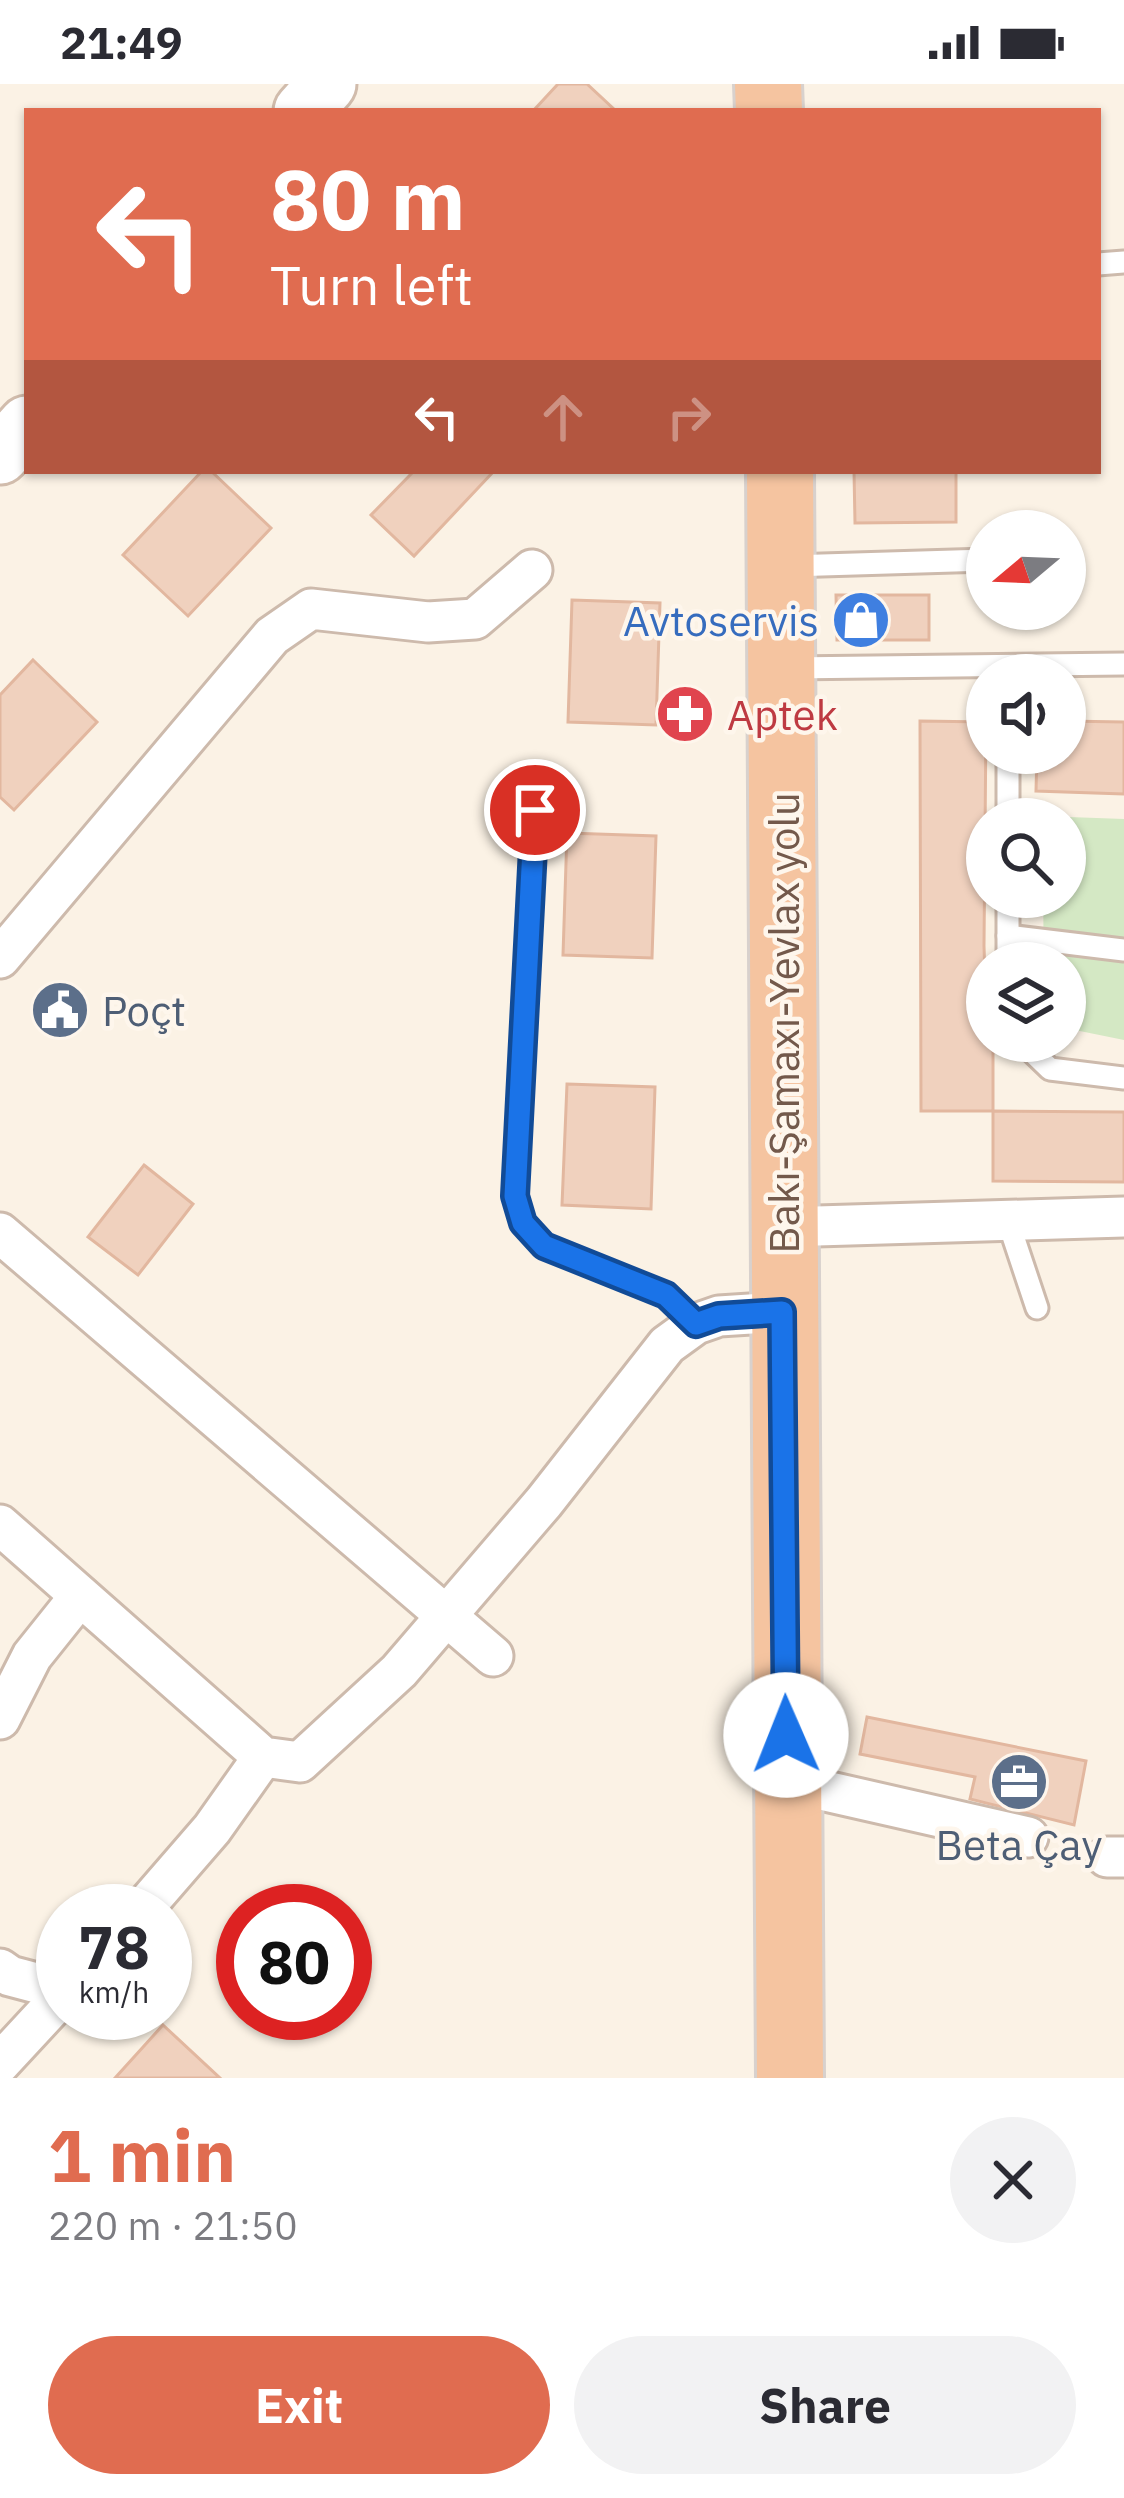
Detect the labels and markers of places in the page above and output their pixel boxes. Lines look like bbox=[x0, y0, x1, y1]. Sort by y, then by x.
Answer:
shop icon: Avtoservis bbox=[830, 589, 892, 651]
place label: Avtoservis bbox=[623, 593, 819, 648]
pharmacy icon: Aptek bbox=[654, 683, 716, 745]
place label: Aptek bbox=[727, 687, 838, 742]
pin bbox=[484, 759, 586, 861]
public building icon: Poçt bbox=[29, 979, 91, 1041]
place label: Poçt bbox=[102, 983, 186, 1038]
office icon: Beta Çay bbox=[988, 1751, 1050, 1813]
place label: Beta Çay bbox=[936, 1817, 1102, 1872]

